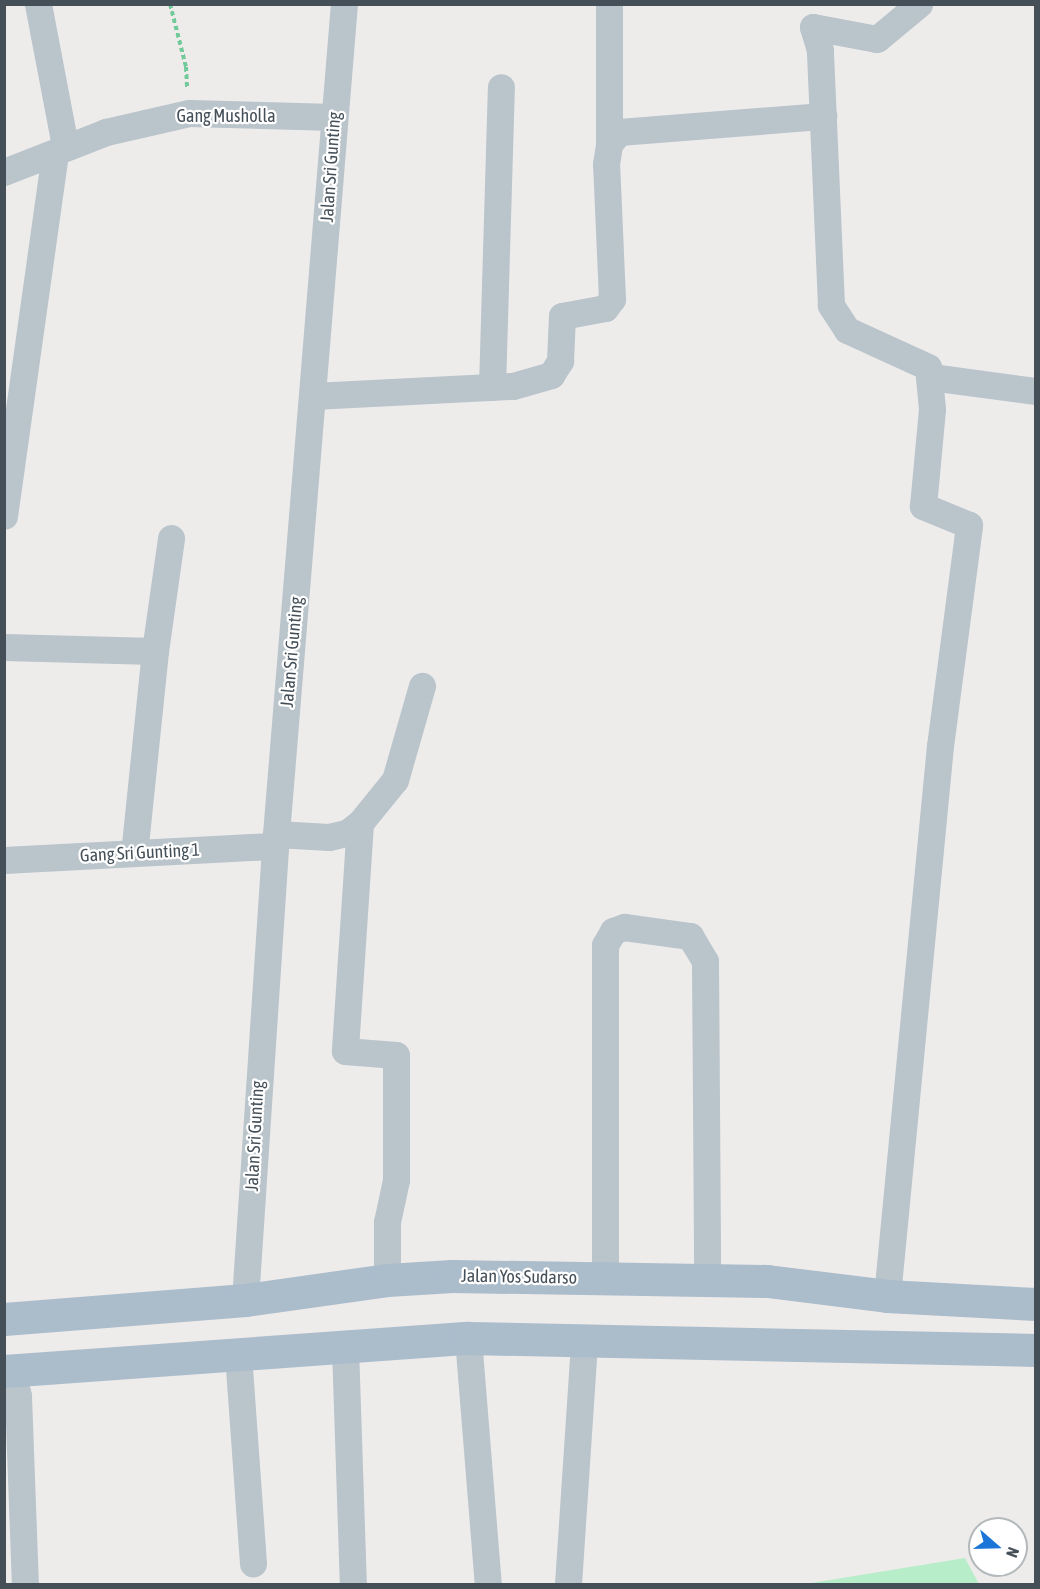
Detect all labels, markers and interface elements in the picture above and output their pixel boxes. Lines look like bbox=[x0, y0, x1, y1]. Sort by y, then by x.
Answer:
street label: Gang Musholla bbox=[176, 105, 276, 127]
street label: Jalan Sri Gunting bbox=[316, 111, 346, 223]
street label: Jalan Sri Gunting bbox=[276, 596, 308, 708]
street label: Gang Sri Gunting 1 bbox=[80, 839, 200, 867]
street label: Jalan Sri Gunting bbox=[241, 1080, 269, 1192]
street label: Jalan Yos Sudarso bbox=[461, 1265, 577, 1289]
north arrow bbox=[968, 1517, 1028, 1577]
text: N bbox=[1003, 1545, 1023, 1560]

